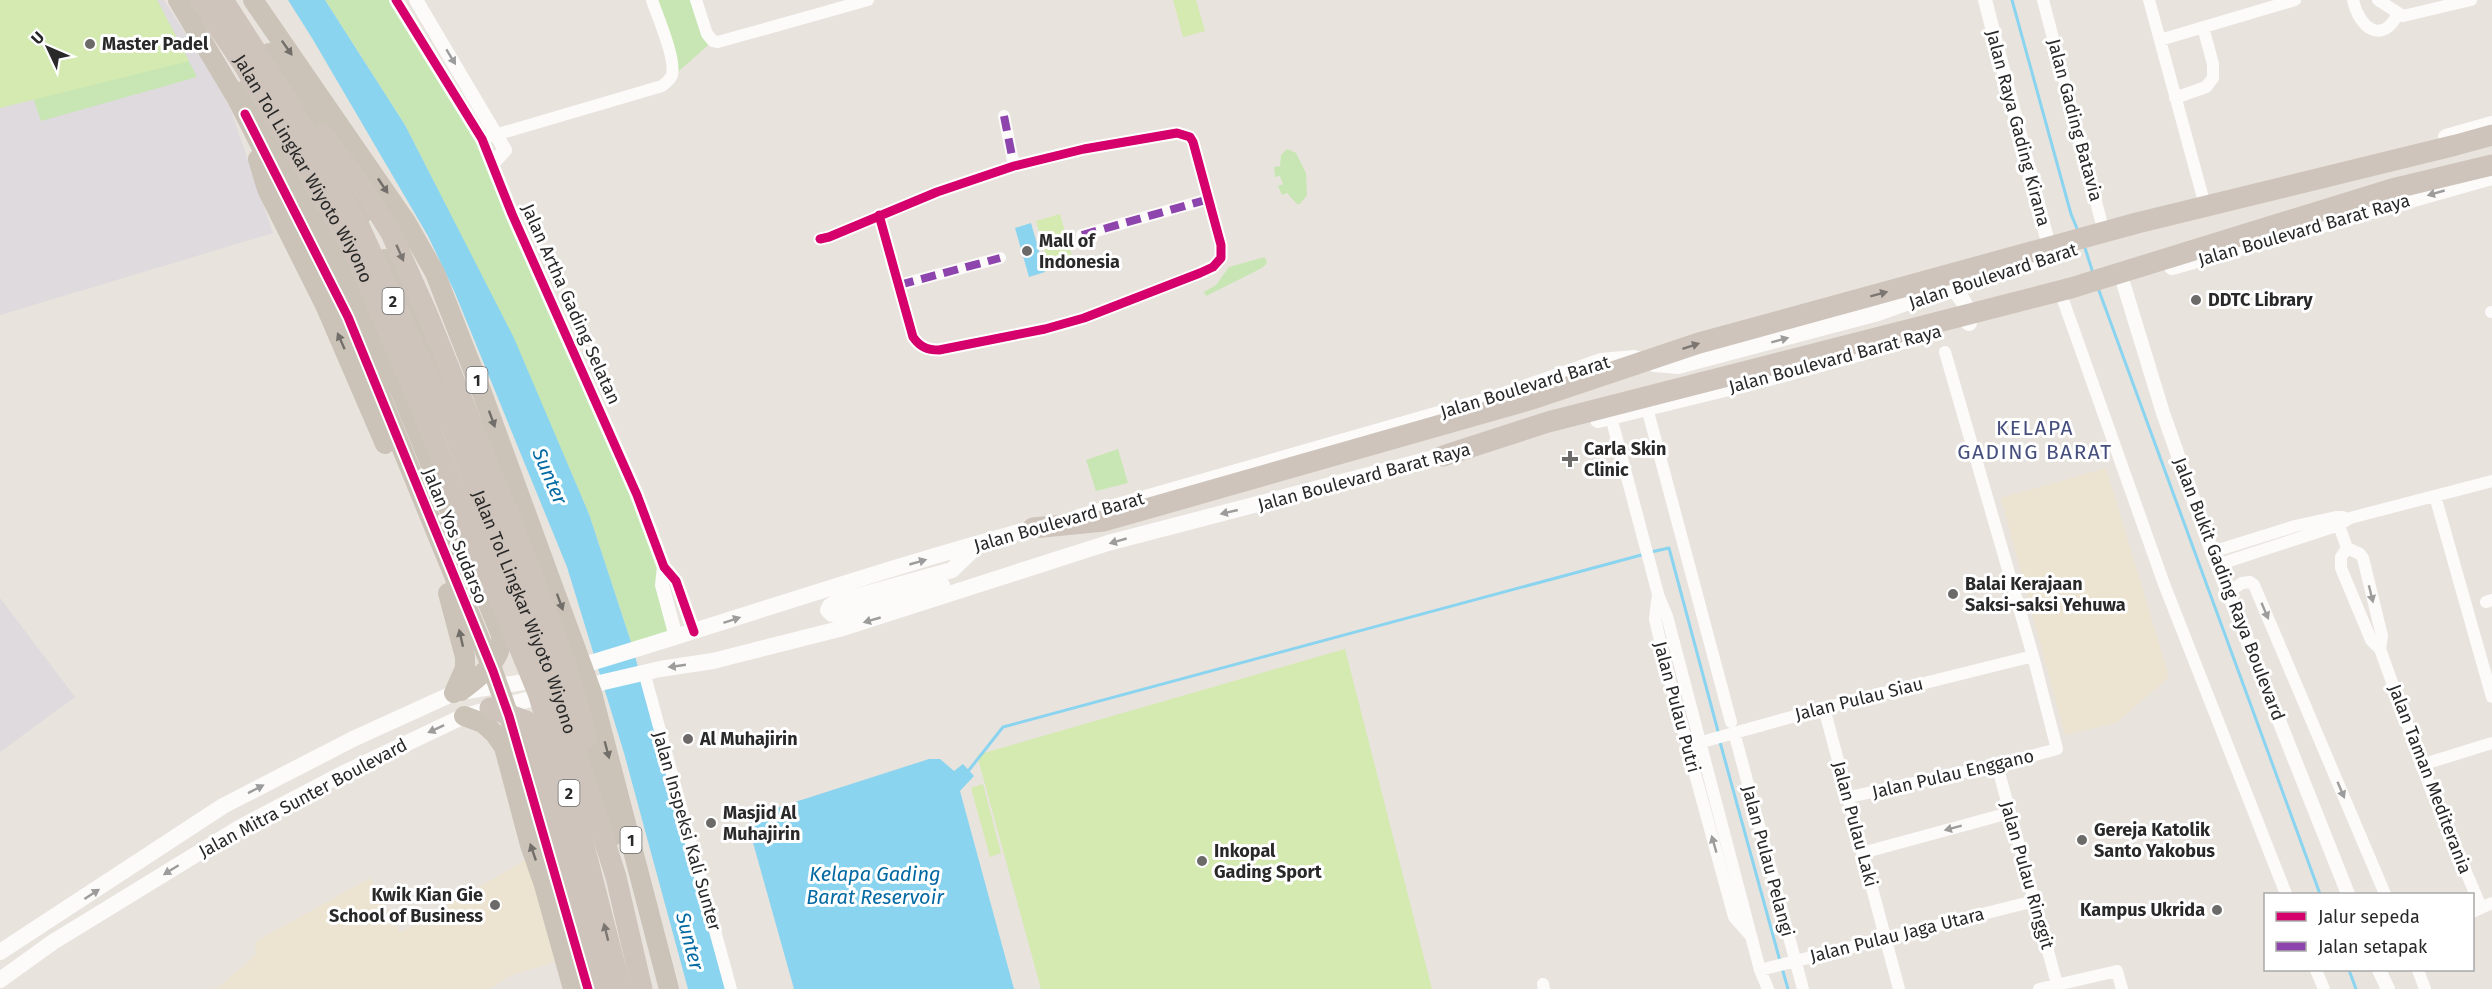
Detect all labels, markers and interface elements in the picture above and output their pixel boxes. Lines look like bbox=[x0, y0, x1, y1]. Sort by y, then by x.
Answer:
north arrow bbox=[18, 18, 78, 78]
street label: Jalan Raya Gading Kirana bbox=[1981, 27, 2055, 229]
text: U bbox=[27, 28, 48, 48]
place label: Master Padel bbox=[102, 33, 209, 55]
street label: Jalan Gading Batavia bbox=[2043, 36, 2107, 204]
marker: Master Padel bbox=[83, 37, 97, 51]
one-way arrow bbox=[281, 40, 293, 56]
one-way arrow bbox=[445, 49, 456, 65]
street label: Jalan Tol Lingkar Wiyoto Wiyono bbox=[229, 50, 377, 286]
one-way arrow bbox=[377, 178, 389, 194]
street label: Jalan Boulevard Barat Raya bbox=[2196, 189, 2412, 271]
one-way arrow bbox=[2427, 189, 2445, 198]
street label: Jalan Artha Gading Selatan bbox=[517, 200, 625, 408]
place label: Mall of Indonesia bbox=[1039, 230, 1120, 273]
street label: Jalan Boulevard Barat bbox=[1906, 238, 2081, 314]
marker: Mall of Indonesia bbox=[1020, 244, 1034, 258]
one-way arrow bbox=[395, 245, 405, 263]
road number: 2 bbox=[382, 288, 404, 314]
one-way arrow bbox=[1870, 289, 1888, 298]
place label: DDTC Library bbox=[2208, 289, 2313, 311]
marker: DDTC Library bbox=[2189, 293, 2203, 307]
street label: Jalan Boulevard Barat Raya bbox=[1726, 320, 1944, 398]
one-way arrow bbox=[336, 332, 345, 349]
one-way arrow bbox=[1771, 334, 1789, 344]
one-way arrow bbox=[1682, 341, 1700, 350]
street label: Jalan Boulevard Barat bbox=[1438, 351, 1613, 423]
road number: 1 bbox=[466, 367, 488, 393]
one-way arrow bbox=[487, 410, 497, 428]
district label: KELAPA GADING BARAT bbox=[1957, 415, 2113, 465]
street label: Jalan Boulevard Barat Raya bbox=[1255, 438, 1473, 516]
place label: Carla Skin Clinic bbox=[1584, 438, 1666, 481]
water label: Sunter bbox=[527, 443, 573, 509]
marker: Carla Skin Clinic bbox=[1561, 450, 1579, 468]
street label: Jalan Bukit Gading Raya Boulevard bbox=[2169, 454, 2289, 724]
street label: Jalan Yos Sudarso bbox=[418, 465, 492, 607]
street label: Jalan Tol Lingkar Wiyoto Wiyono bbox=[467, 487, 581, 737]
street label: Jalan Boulevard Barat bbox=[971, 487, 1147, 557]
one-way arrow bbox=[1220, 507, 1239, 517]
one-way arrow bbox=[1109, 537, 1127, 546]
one-way arrow bbox=[910, 557, 928, 566]
place label: Balai Kerajaan Saksi-saksi Yehuwa bbox=[1965, 573, 2126, 616]
one-way arrow bbox=[2367, 585, 2377, 603]
marker: Balai Kerajaan Saksi-saksi Yehuwa bbox=[1946, 587, 1960, 601]
one-way arrow bbox=[555, 593, 565, 611]
one-way arrow bbox=[2260, 602, 2270, 620]
one-way arrow bbox=[723, 614, 741, 624]
one-way arrow bbox=[863, 616, 881, 625]
one-way arrow bbox=[456, 628, 465, 647]
street label: Jalan Pulau Putri bbox=[1649, 639, 1705, 775]
one-way arrow bbox=[668, 662, 687, 671]
street label: Jalan Pulau Siau bbox=[1793, 672, 1925, 726]
street label: Jalan Taman Mediterania bbox=[2384, 681, 2476, 877]
one-way arrow bbox=[427, 725, 444, 734]
place label: Al Muhajirin bbox=[699, 728, 798, 750]
street label: Jalan Inspeksi Kali Sunter bbox=[648, 729, 726, 933]
marker: Al Muhajirin bbox=[681, 732, 695, 746]
street label: Jalan Mitra Sunter Boulevard bbox=[195, 734, 411, 862]
one-way arrow bbox=[602, 741, 612, 759]
street label: Jalan Pulau Enggano bbox=[1870, 745, 2036, 803]
street label: Jalan Pulau Laki bbox=[1828, 759, 1882, 889]
road number: 2 bbox=[558, 780, 580, 806]
one-way arrow bbox=[2336, 782, 2346, 800]
street label: Jalan Pulau Pelangi bbox=[1737, 783, 1799, 939]
one-way arrow bbox=[247, 785, 265, 795]
street label: Jalan Pulau Ringgit bbox=[1995, 798, 2059, 952]
place label: Masjid Al Muhajirin bbox=[723, 802, 800, 845]
marker: Masjid Al Muhajirin bbox=[704, 816, 718, 830]
place label: Gereja Katolik Santo Yakobus bbox=[2094, 819, 2215, 862]
one-way arrow bbox=[1944, 824, 1962, 833]
road number: 1 bbox=[620, 827, 642, 853]
marker: Gereja Katolik Santo Yakobus bbox=[2075, 833, 2089, 847]
one-way arrow bbox=[1709, 834, 1718, 852]
place label: Inkopal Gading Sport bbox=[1214, 840, 1323, 883]
one-way arrow bbox=[527, 843, 537, 861]
marker: Inkopal Gading Sport bbox=[1195, 854, 1209, 868]
water label: Kelapa Gading Barat Reservoir bbox=[806, 862, 945, 909]
one-way arrow bbox=[163, 864, 179, 875]
place label: Kwik Kian Gie School of Business bbox=[329, 884, 483, 927]
one-way arrow bbox=[83, 888, 99, 900]
legend bbox=[2264, 893, 2474, 971]
marker: Kwik Kian Gie School of Business bbox=[488, 898, 502, 912]
place label: Kampus Ukrida bbox=[2080, 899, 2205, 921]
street label: Jalan Pulau Jaga Utara bbox=[1808, 903, 1986, 967]
marker: Kampus Ukrida bbox=[2210, 903, 2224, 917]
text: Jalur sepeda bbox=[2318, 906, 2420, 928]
water label: Sunter bbox=[671, 909, 710, 974]
one-way arrow bbox=[601, 923, 611, 941]
text: Jalan setapak bbox=[2318, 936, 2428, 958]

